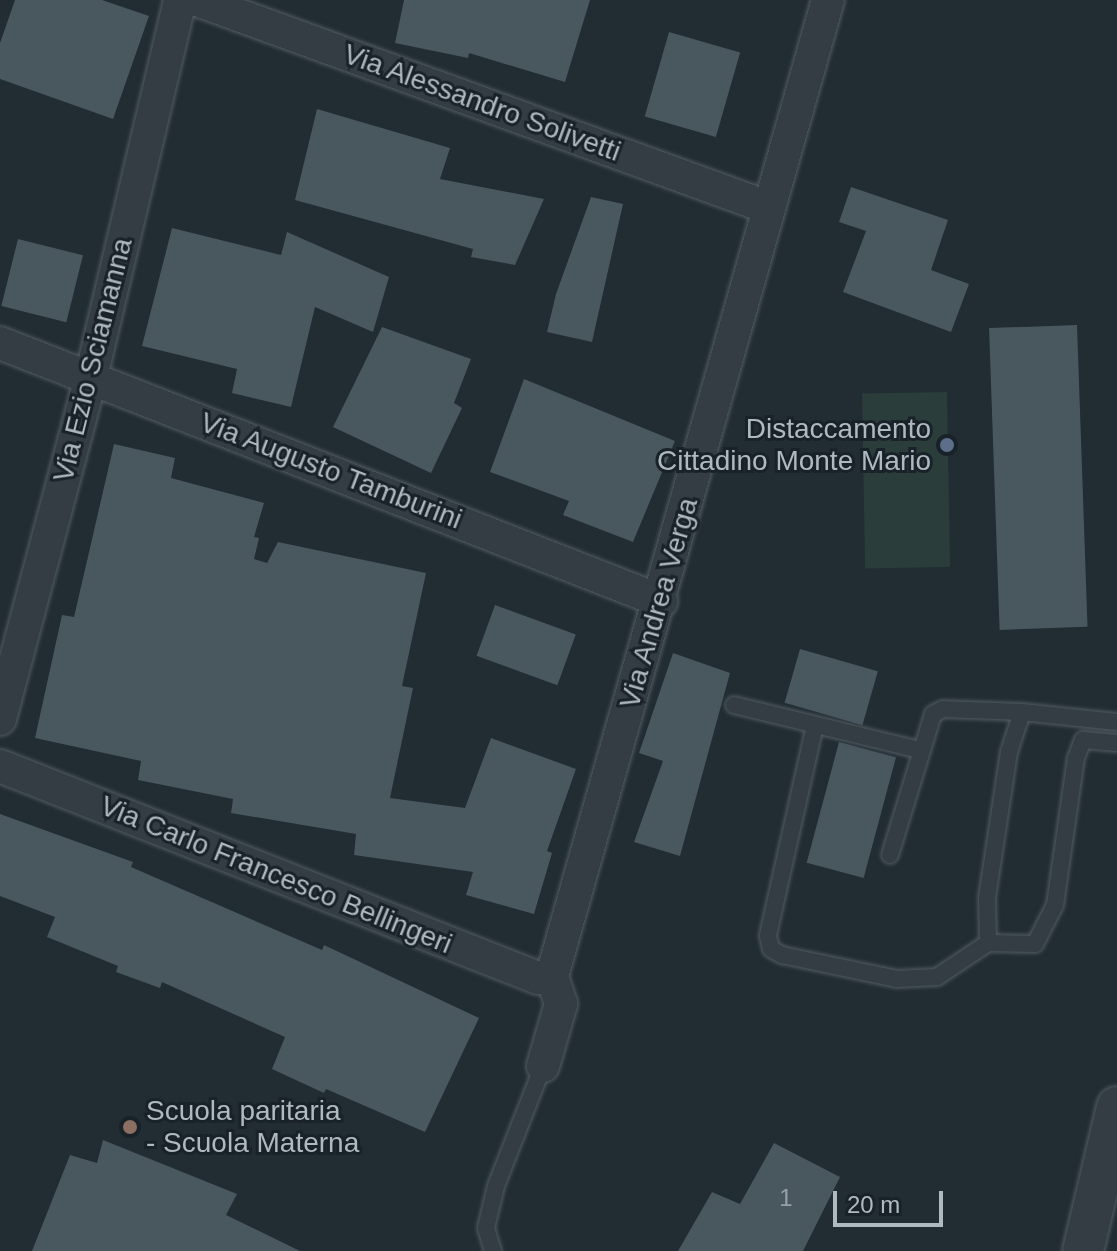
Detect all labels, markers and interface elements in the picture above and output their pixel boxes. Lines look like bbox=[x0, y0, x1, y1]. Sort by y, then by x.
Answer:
street label: Via Alessandro Solivetti bbox=[338, 37, 626, 169]
street label: Via Ezio Sciamanna bbox=[46, 235, 140, 485]
street label: Via Augusto Tamburini bbox=[194, 405, 468, 537]
place label: Distaccamento Cittadino Monte Mario bbox=[657, 412, 931, 478]
marker: Distaccamento Cittadino Monte Mario bbox=[938, 436, 956, 454]
street label: Via Andrea Verga bbox=[613, 493, 705, 713]
street label: Via Carlo Francesco Bellingeri bbox=[95, 789, 457, 961]
place label: Scuola paritaria - Scuola Materna bbox=[146, 1094, 359, 1160]
marker: Scuola paritaria - Scuola Materna bbox=[121, 1118, 139, 1136]
scale bar bbox=[837, 1175, 947, 1225]
house number: 1 bbox=[779, 1184, 793, 1212]
text: 20 m bbox=[847, 1191, 900, 1218]

